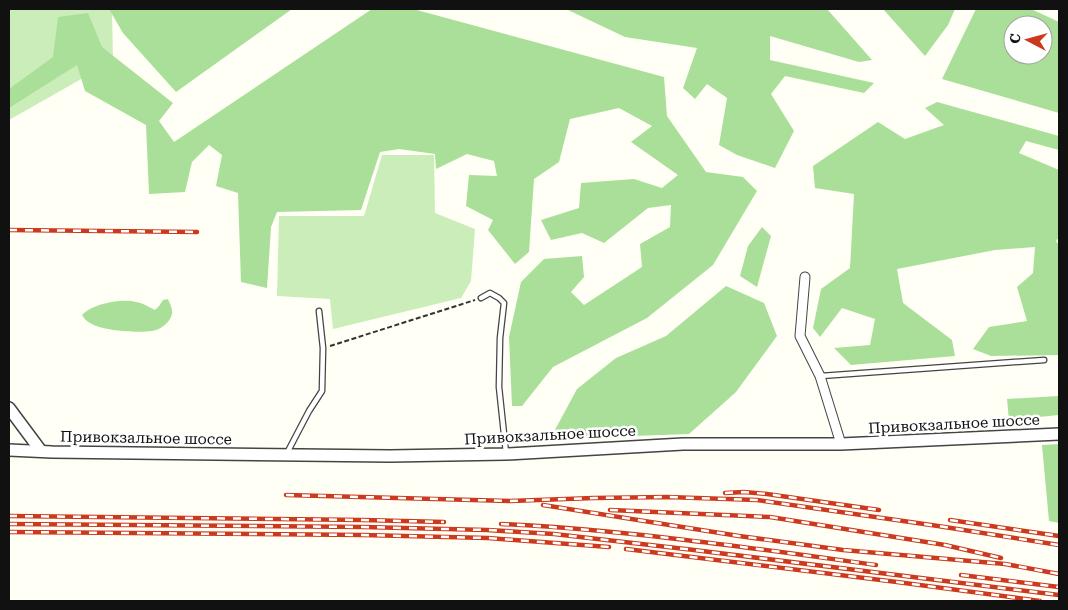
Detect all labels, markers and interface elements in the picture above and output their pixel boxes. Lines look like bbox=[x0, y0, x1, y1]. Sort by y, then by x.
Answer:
north arrow bbox=[1003, 15, 1053, 65]
text: С bbox=[1007, 33, 1024, 44]
street label: Привокзальное шоссе bbox=[868, 411, 1040, 437]
street label: Привокзальное шоссе bbox=[464, 422, 636, 448]
street label: Привокзальное шоссе bbox=[60, 428, 232, 448]

